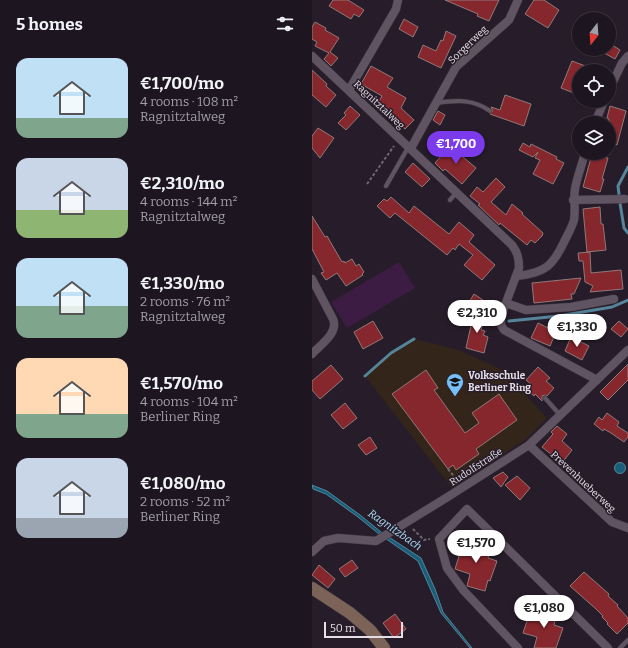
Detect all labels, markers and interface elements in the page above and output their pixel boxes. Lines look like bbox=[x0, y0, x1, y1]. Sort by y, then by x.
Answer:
north arrow bbox=[572, 12, 616, 56]
map controls bbox=[572, 12, 616, 160]
icon: filters bbox=[274, 13, 296, 35]
text: 5 homes bbox=[16, 14, 83, 35]
street label: Sorgerweg bbox=[446, 23, 490, 67]
button: locate bbox=[572, 64, 616, 108]
text: €1,700/mo bbox=[140, 73, 224, 94]
icon: home bbox=[48, 74, 96, 122]
street label: Ragnitztalweg bbox=[351, 78, 407, 132]
text: 4 rooms · 108 m² bbox=[140, 94, 238, 109]
text: Ragnitztalweg bbox=[140, 109, 225, 124]
button: layers bbox=[572, 116, 616, 160]
pin: €1,700 bbox=[423, 131, 489, 165]
text: €1,700 bbox=[436, 136, 476, 151]
text: €2,310/mo bbox=[140, 173, 225, 194]
icon: home bbox=[48, 174, 96, 222]
text: 4 rooms · 144 m² bbox=[140, 194, 237, 209]
text: Ragnitztalweg bbox=[140, 209, 225, 224]
text: €1,330/mo bbox=[140, 273, 225, 294]
icon: home bbox=[48, 274, 96, 322]
text: 2 rooms · 76 m² bbox=[140, 294, 230, 309]
pin: €2,310 bbox=[444, 300, 510, 334]
text: €2,310 bbox=[457, 305, 497, 320]
text: Ragnitztalweg bbox=[140, 309, 225, 324]
pin: €1,330 bbox=[544, 314, 610, 348]
text: €1,330 bbox=[557, 319, 597, 334]
place label: Volksschule Berliner Ring bbox=[468, 370, 531, 394]
school or university icon: Volksschule Berliner Ring bbox=[445, 372, 465, 397]
text: €1,570/mo bbox=[140, 373, 223, 394]
icon: home bbox=[48, 374, 96, 422]
text: 4 rooms · 104 m² bbox=[140, 394, 238, 409]
text: Berliner Ring bbox=[140, 409, 220, 424]
street label: Rudolfstraße bbox=[447, 445, 505, 489]
street label: Prevenhueberweg bbox=[548, 449, 618, 516]
text: €1,080/mo bbox=[140, 473, 226, 494]
icon: home bbox=[48, 474, 96, 522]
text: 2 rooms · 52 m² bbox=[140, 494, 230, 509]
water label: Ragnitzbach bbox=[366, 507, 424, 553]
text: Berliner Ring bbox=[140, 509, 220, 524]
pin: €1,570 bbox=[443, 530, 509, 564]
text: €1,570 bbox=[456, 535, 496, 550]
pin: €1,080 bbox=[511, 595, 577, 629]
text: €1,080 bbox=[523, 600, 565, 615]
scale bar bbox=[324, 620, 403, 639]
text: 50 m bbox=[330, 622, 356, 635]

